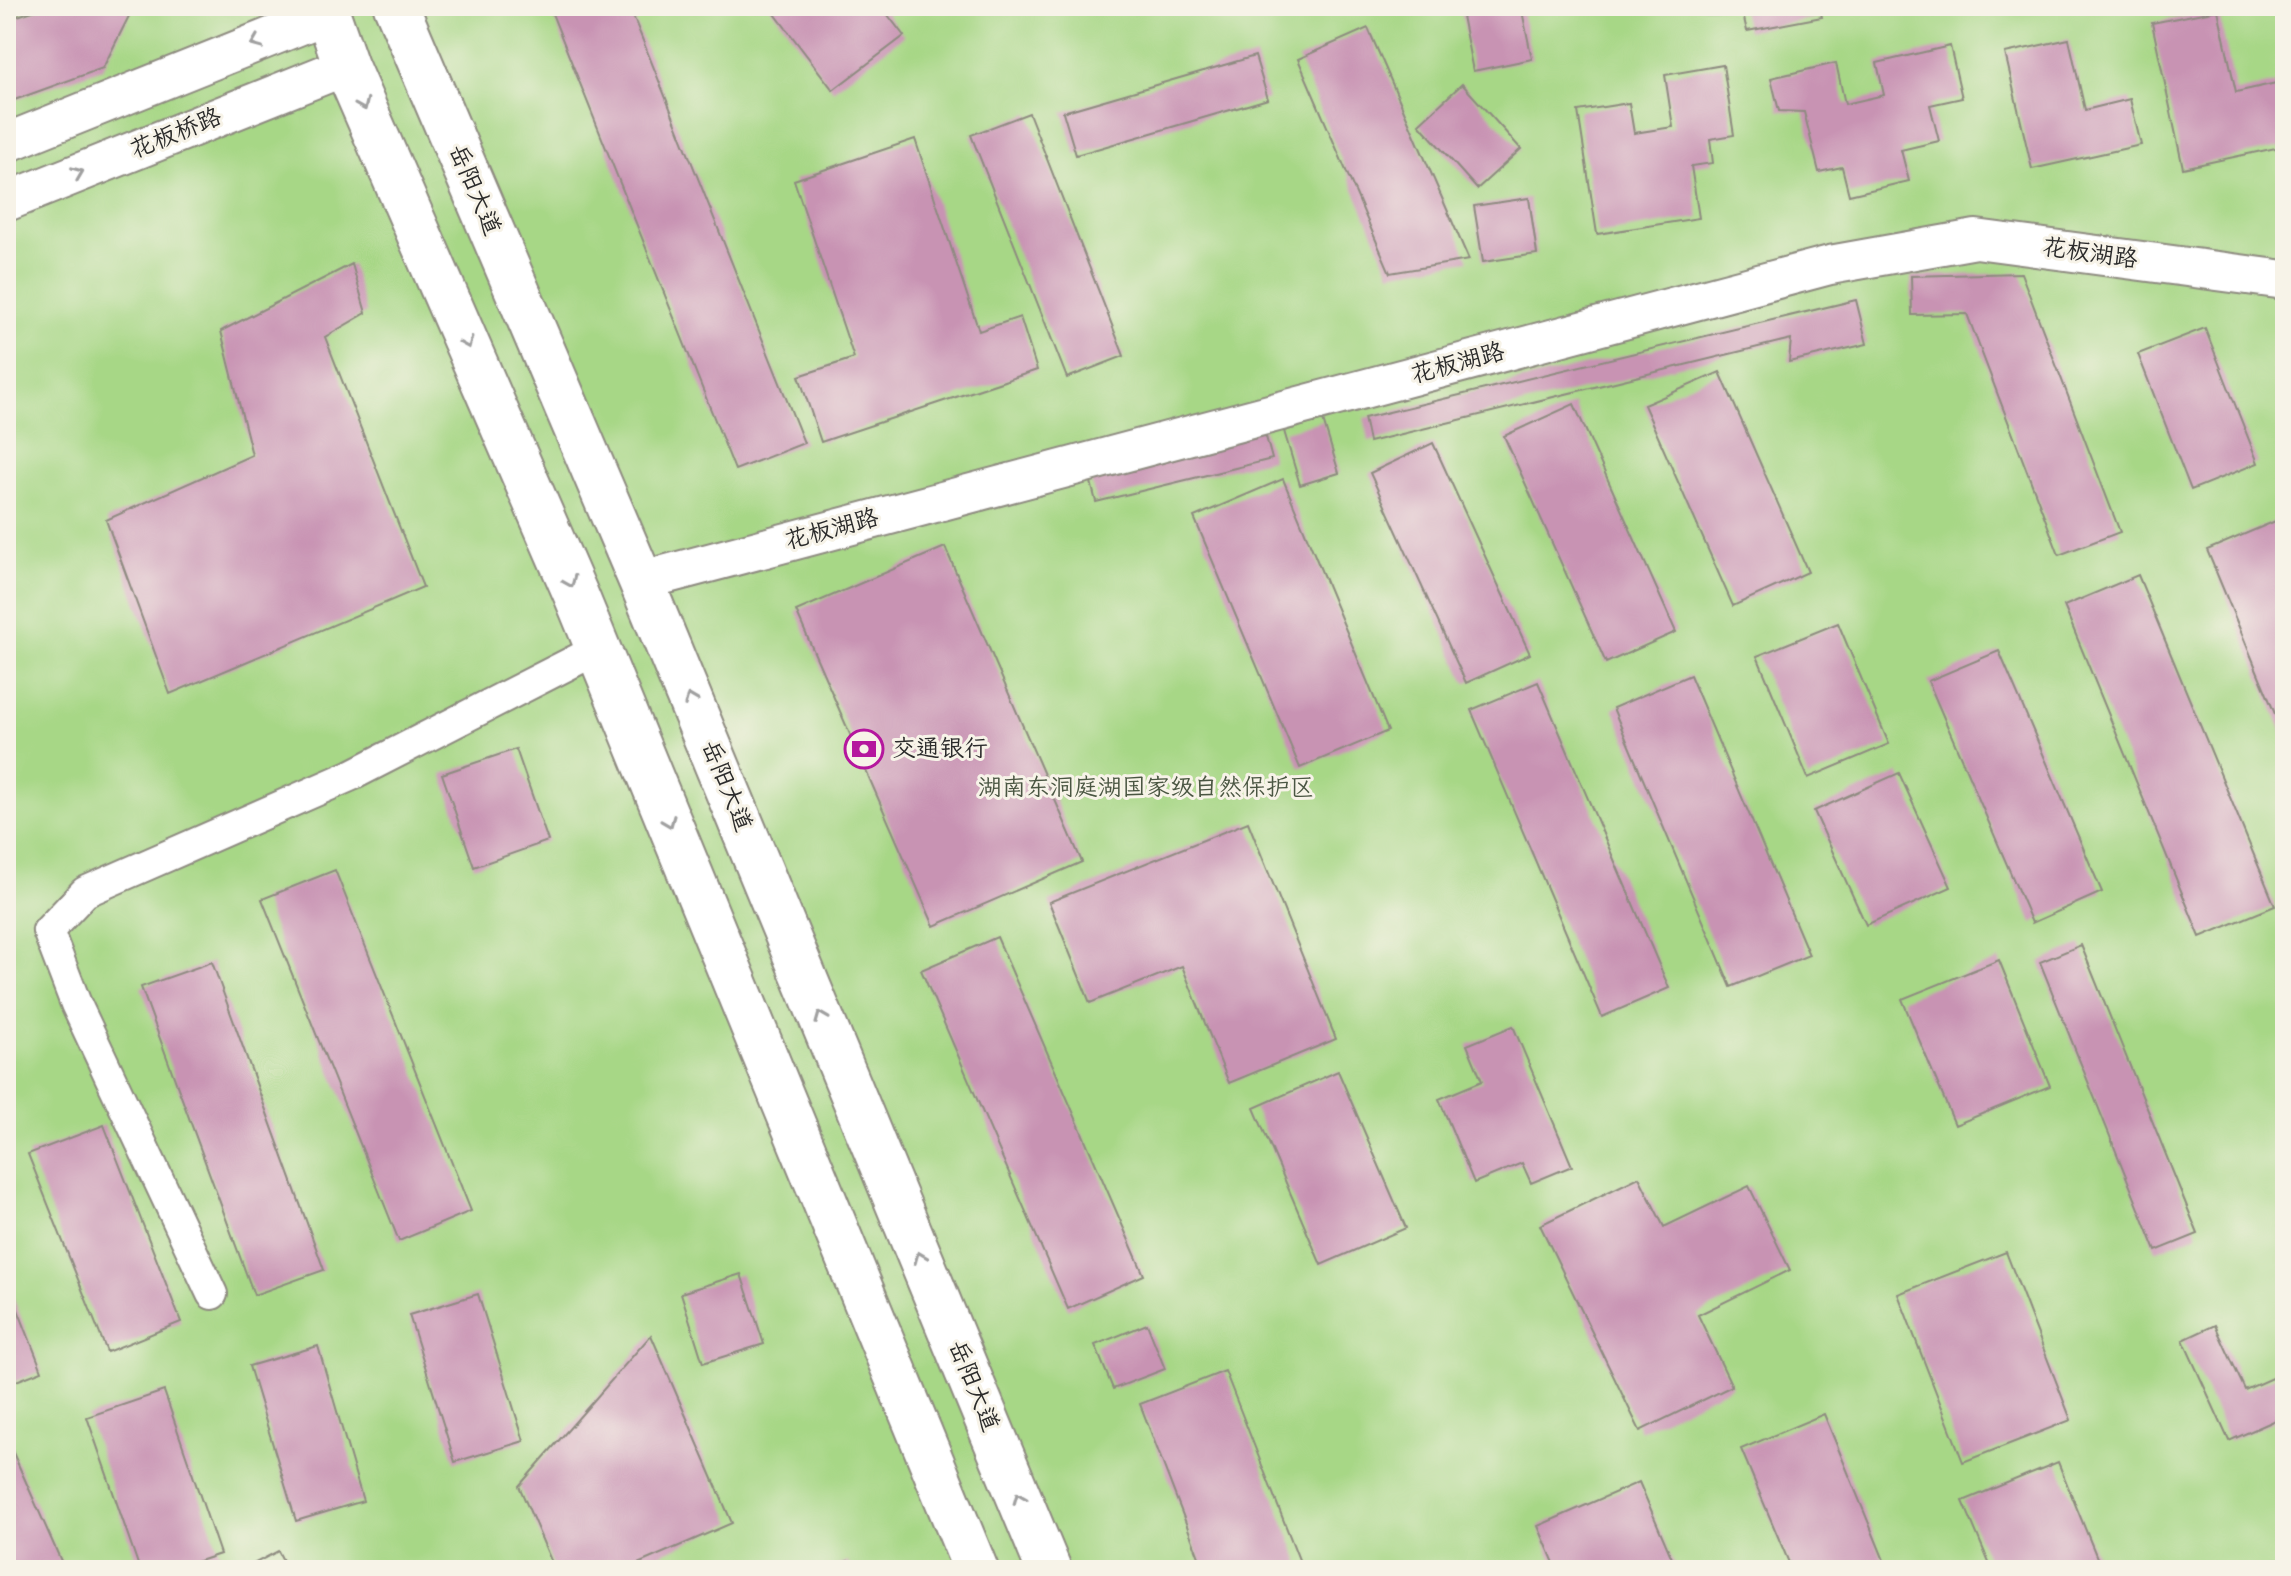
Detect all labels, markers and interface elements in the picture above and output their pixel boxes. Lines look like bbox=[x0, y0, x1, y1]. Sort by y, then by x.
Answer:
one-way arrow bbox=[250, 33, 264, 50]
one-way arrow bbox=[354, 97, 370, 111]
street label: 花板桥路 bbox=[124, 98, 228, 170]
street label: 岳阳大道 bbox=[437, 138, 511, 242]
one-way arrow bbox=[70, 166, 84, 182]
street label: 花板湖路 bbox=[2040, 228, 2140, 280]
street label: 花板湖路 bbox=[1407, 333, 1509, 395]
one-way arrow bbox=[457, 335, 473, 350]
street label: 花板湖路 bbox=[781, 499, 883, 561]
one-way arrow bbox=[560, 574, 576, 588]
one-way arrow bbox=[684, 693, 700, 707]
bank icon: 交通银行 bbox=[843, 728, 885, 770]
place label: 交通银行 bbox=[892, 730, 988, 769]
street label: 岳阳大道 bbox=[690, 734, 762, 838]
park label: 湖南东洞庭湖国家级自然保护区 bbox=[978, 769, 1314, 808]
one-way arrow bbox=[659, 814, 675, 829]
one-way arrow bbox=[815, 1011, 831, 1025]
one-way arrow bbox=[914, 1251, 930, 1266]
street label: 岳阳大道 bbox=[937, 1334, 1009, 1438]
one-way arrow bbox=[1013, 1492, 1029, 1506]

